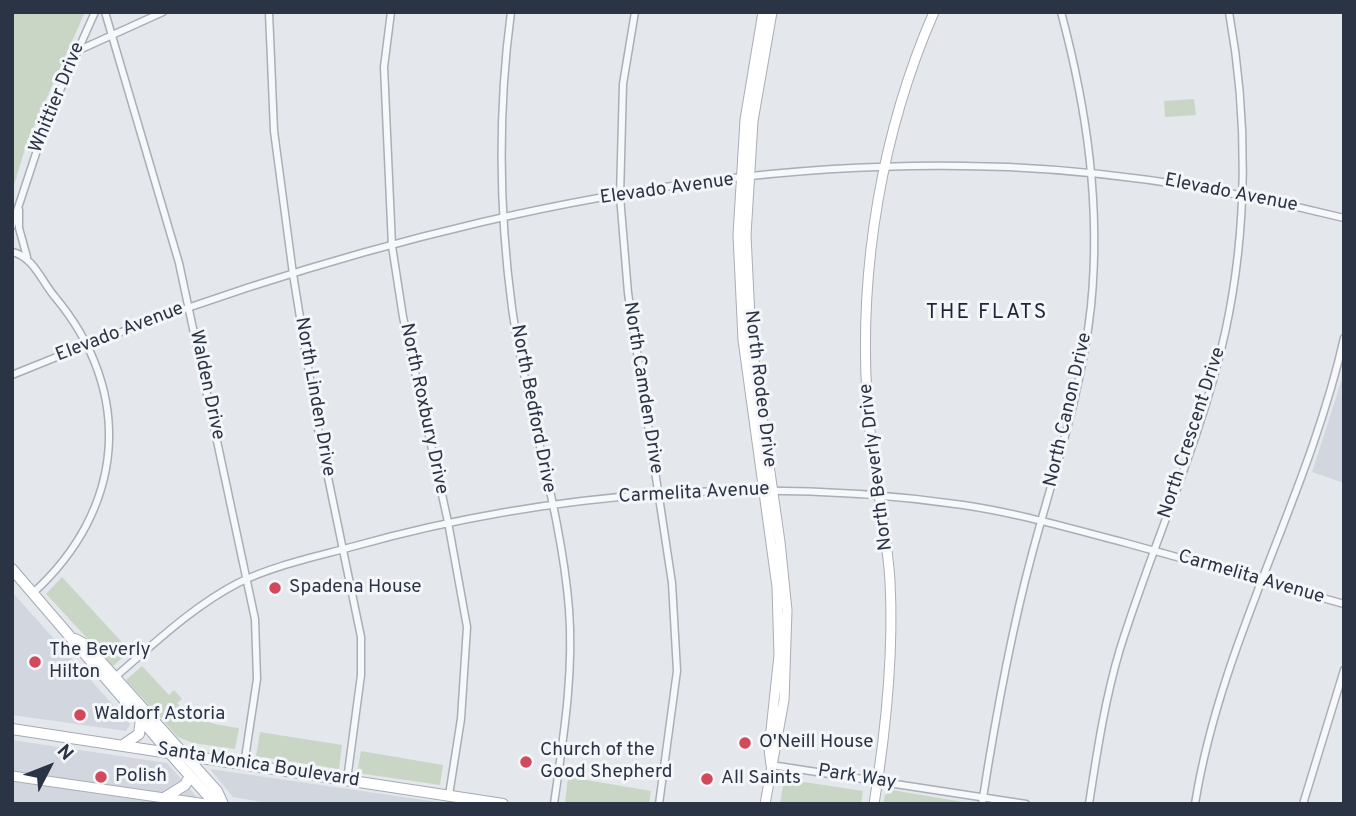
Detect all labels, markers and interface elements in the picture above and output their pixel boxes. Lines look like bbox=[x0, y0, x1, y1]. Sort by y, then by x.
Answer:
street label: Whittier Drive bbox=[25, 39, 91, 157]
street label: Elevado Avenue bbox=[599, 169, 735, 211]
street label: Elevado Avenue bbox=[1163, 170, 1299, 218]
street label: Elevado Avenue bbox=[53, 298, 187, 368]
street label: North Camden Drive bbox=[617, 300, 667, 476]
district label: THE FLATS bbox=[927, 301, 1047, 327]
street label: North Rodeo Drive bbox=[738, 309, 780, 469]
street label: North Linden Drive bbox=[289, 316, 339, 478]
street label: North Roxbury Drive bbox=[394, 321, 452, 497]
street label: North Bedford Drive bbox=[505, 323, 559, 495]
street label: Walden Drive bbox=[183, 328, 229, 442]
street label: North Canon Drive bbox=[1040, 331, 1098, 489]
street label: North Crescent Drive bbox=[1155, 344, 1231, 522]
street label: North Beverly Drive bbox=[855, 382, 899, 552]
street label: Carmelita Avenue bbox=[618, 479, 770, 509]
street label: Carmelita Avenue bbox=[1175, 546, 1327, 610]
place label: Spadena House bbox=[289, 577, 422, 599]
marker: Spadena House bbox=[267, 580, 283, 596]
place label: The Beverly Hilton bbox=[49, 640, 151, 684]
marker: The Beverly Hilton bbox=[27, 654, 43, 670]
place label: Waldorf Astoria bbox=[94, 704, 225, 726]
marker: Waldorf Astoria bbox=[72, 707, 88, 723]
north arrow bbox=[14, 732, 84, 802]
place label: O'Neill House bbox=[759, 732, 873, 754]
marker: O'Neill House bbox=[737, 735, 753, 751]
street label: Santa Monica Boulevard bbox=[155, 739, 361, 793]
text: N bbox=[51, 740, 78, 766]
place label: Church of the Good Shepherd bbox=[540, 740, 673, 784]
marker: Church of the Good Shepherd bbox=[518, 754, 534, 770]
street label: Park Way bbox=[816, 761, 898, 795]
place label: Polish bbox=[115, 766, 167, 788]
place label: All Saints bbox=[721, 768, 801, 790]
marker: Polish bbox=[93, 769, 109, 785]
marker: All Saints bbox=[699, 771, 715, 787]

